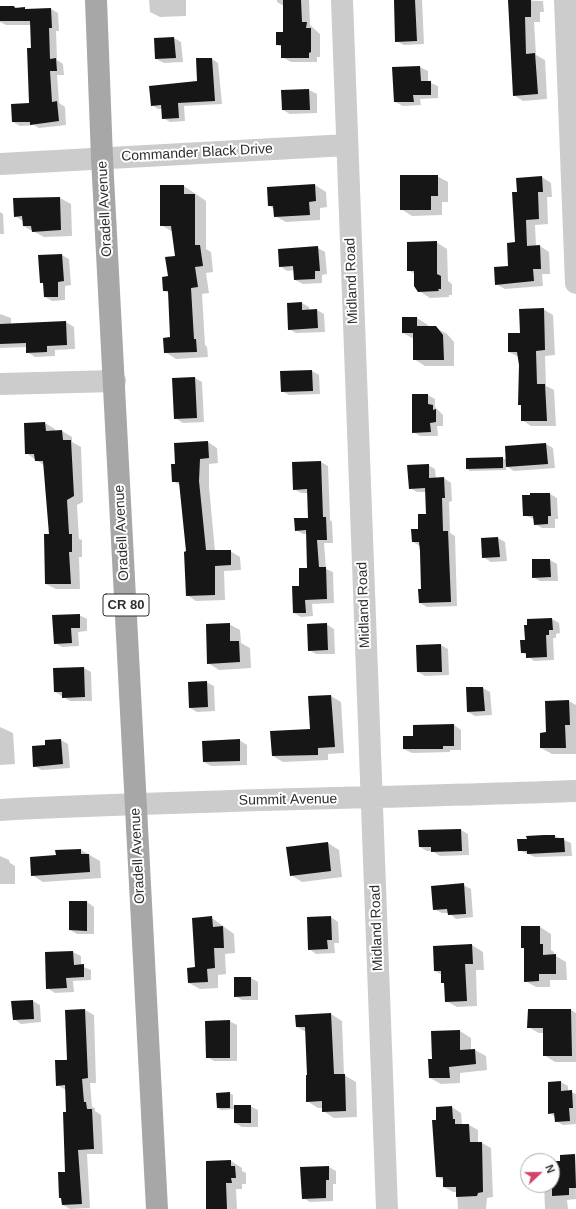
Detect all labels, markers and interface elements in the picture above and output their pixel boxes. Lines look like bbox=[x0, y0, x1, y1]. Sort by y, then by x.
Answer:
street label: Commander Black Drive bbox=[121, 141, 273, 165]
street label: Oradell Avenue bbox=[94, 161, 116, 257]
street label: Midland Road bbox=[342, 238, 362, 324]
street label: Oradell Avenue bbox=[111, 485, 133, 581]
street label: Midland Road bbox=[354, 562, 374, 648]
road number: CR 80 bbox=[103, 594, 149, 616]
street label: Summit Avenue bbox=[239, 791, 337, 809]
street label: Oradell Avenue bbox=[127, 808, 149, 904]
street label: Midland Road bbox=[367, 885, 387, 971]
north arrow bbox=[520, 1153, 560, 1193]
text: N bbox=[543, 1163, 557, 1175]

